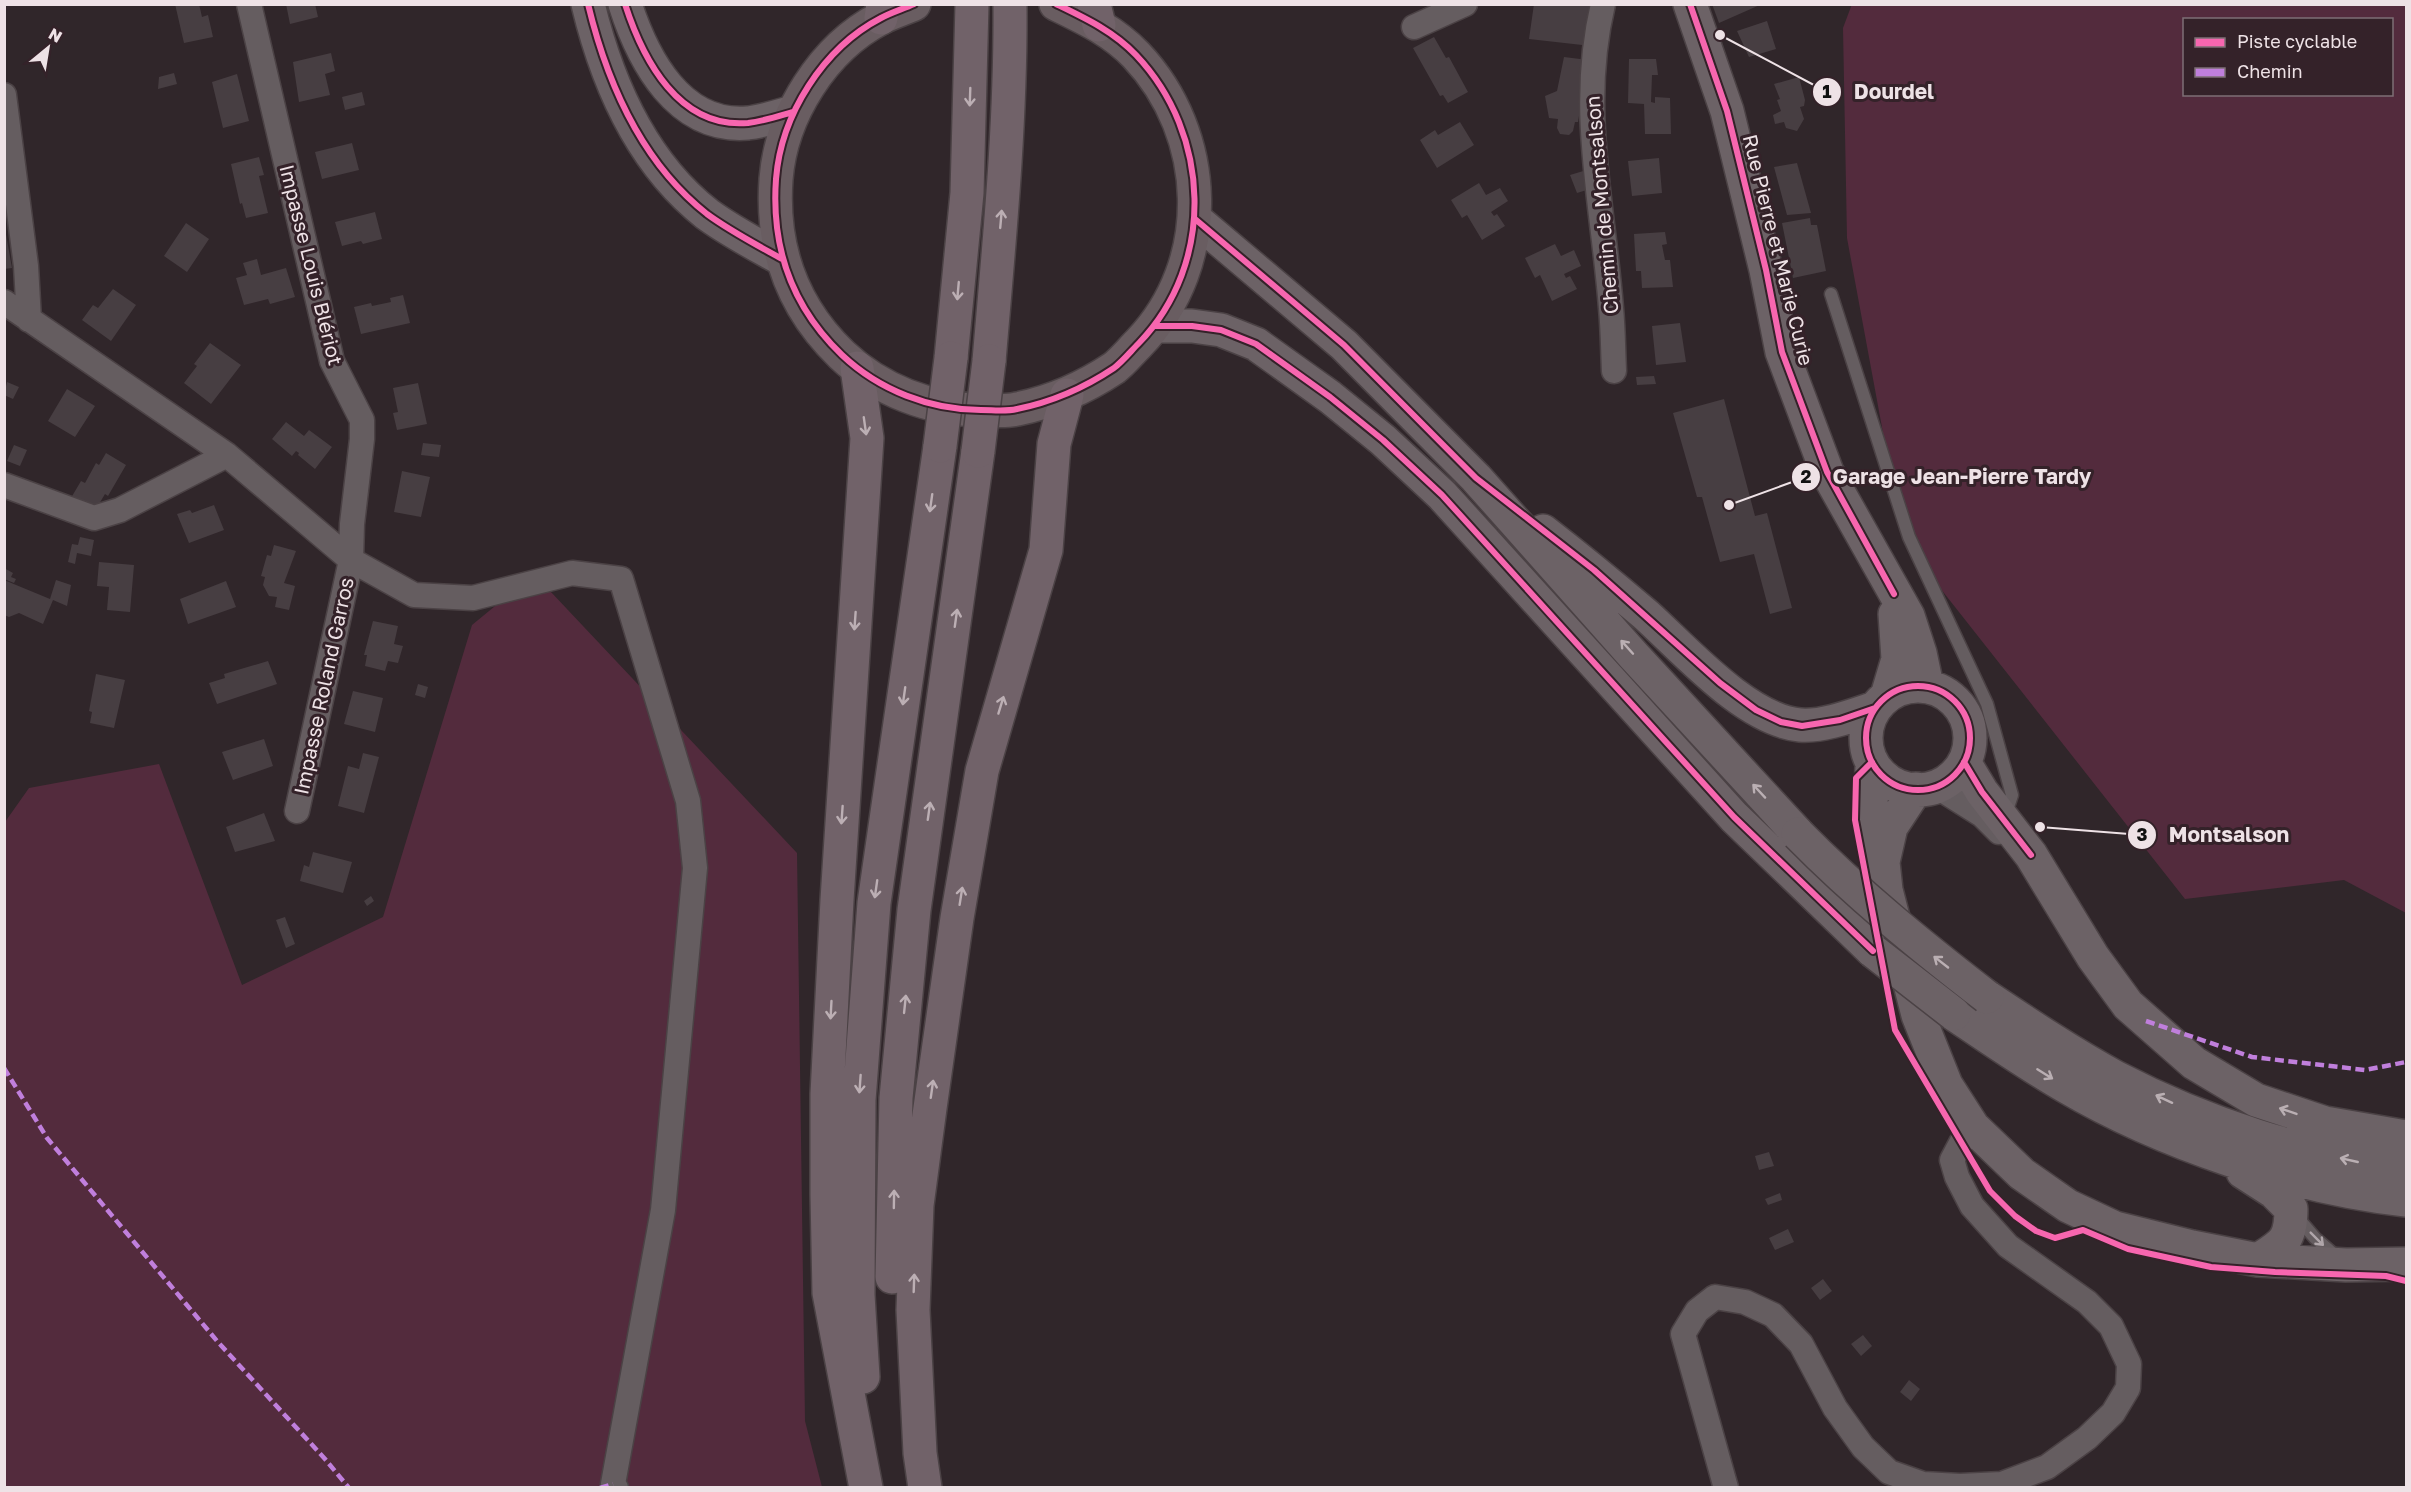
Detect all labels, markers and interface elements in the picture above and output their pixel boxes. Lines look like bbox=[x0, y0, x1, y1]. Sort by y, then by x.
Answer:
north arrow bbox=[18, 18, 78, 78]
legend bbox=[2183, 18, 2393, 96]
text: N bbox=[45, 23, 66, 47]
text: Piste cyclable bbox=[2237, 30, 2357, 52]
text: Chemin bbox=[2237, 60, 2303, 82]
callout: Dourdel bbox=[1812, 73, 1946, 112]
text: Dourdel bbox=[1854, 78, 1934, 104]
text: 1 bbox=[1822, 80, 1832, 102]
one-way arrow bbox=[965, 86, 976, 106]
street label: Chemin de Montsalson bbox=[1579, 95, 1623, 315]
street label: Rue Pierre et Marie Curie bbox=[1739, 132, 1819, 368]
street label: Impasse Louis Blériot bbox=[275, 162, 349, 368]
one-way arrow bbox=[996, 210, 1007, 230]
one-way arrow bbox=[952, 281, 963, 301]
one-way arrow bbox=[860, 416, 871, 436]
callout: Garage Jean-Pierre Tardy bbox=[1791, 457, 2103, 496]
text: Garage Jean-Pierre Tardy bbox=[1833, 463, 2092, 489]
text: 2 bbox=[1801, 465, 1812, 487]
one-way arrow bbox=[926, 493, 937, 513]
street label: Impasse Roland Garros bbox=[288, 575, 358, 797]
one-way arrow bbox=[950, 608, 961, 628]
one-way arrow bbox=[849, 610, 860, 630]
one-way arrow bbox=[1620, 640, 1634, 655]
one-way arrow bbox=[898, 686, 909, 706]
one-way arrow bbox=[996, 696, 1007, 715]
one-way arrow bbox=[1752, 784, 1766, 799]
one-way arrow bbox=[924, 801, 935, 821]
one-way arrow bbox=[836, 805, 847, 825]
callout: Montsalson bbox=[2127, 816, 2302, 855]
text: Montsalson bbox=[2169, 821, 2289, 847]
text: 3 bbox=[2137, 823, 2148, 845]
one-way arrow bbox=[870, 879, 881, 899]
one-way arrow bbox=[955, 886, 966, 906]
one-way arrow bbox=[1933, 955, 1949, 968]
one-way arrow bbox=[900, 995, 911, 1015]
one-way arrow bbox=[826, 1000, 837, 1019]
one-way arrow bbox=[2036, 1068, 2053, 1080]
one-way arrow bbox=[854, 1073, 865, 1093]
one-way arrow bbox=[927, 1079, 938, 1099]
one-way arrow bbox=[2155, 1093, 2173, 1104]
one-way arrow bbox=[2279, 1104, 2298, 1115]
one-way arrow bbox=[2340, 1153, 2359, 1165]
one-way arrow bbox=[888, 1189, 899, 1209]
one-way arrow bbox=[2309, 1231, 2324, 1246]
one-way arrow bbox=[908, 1273, 919, 1293]

